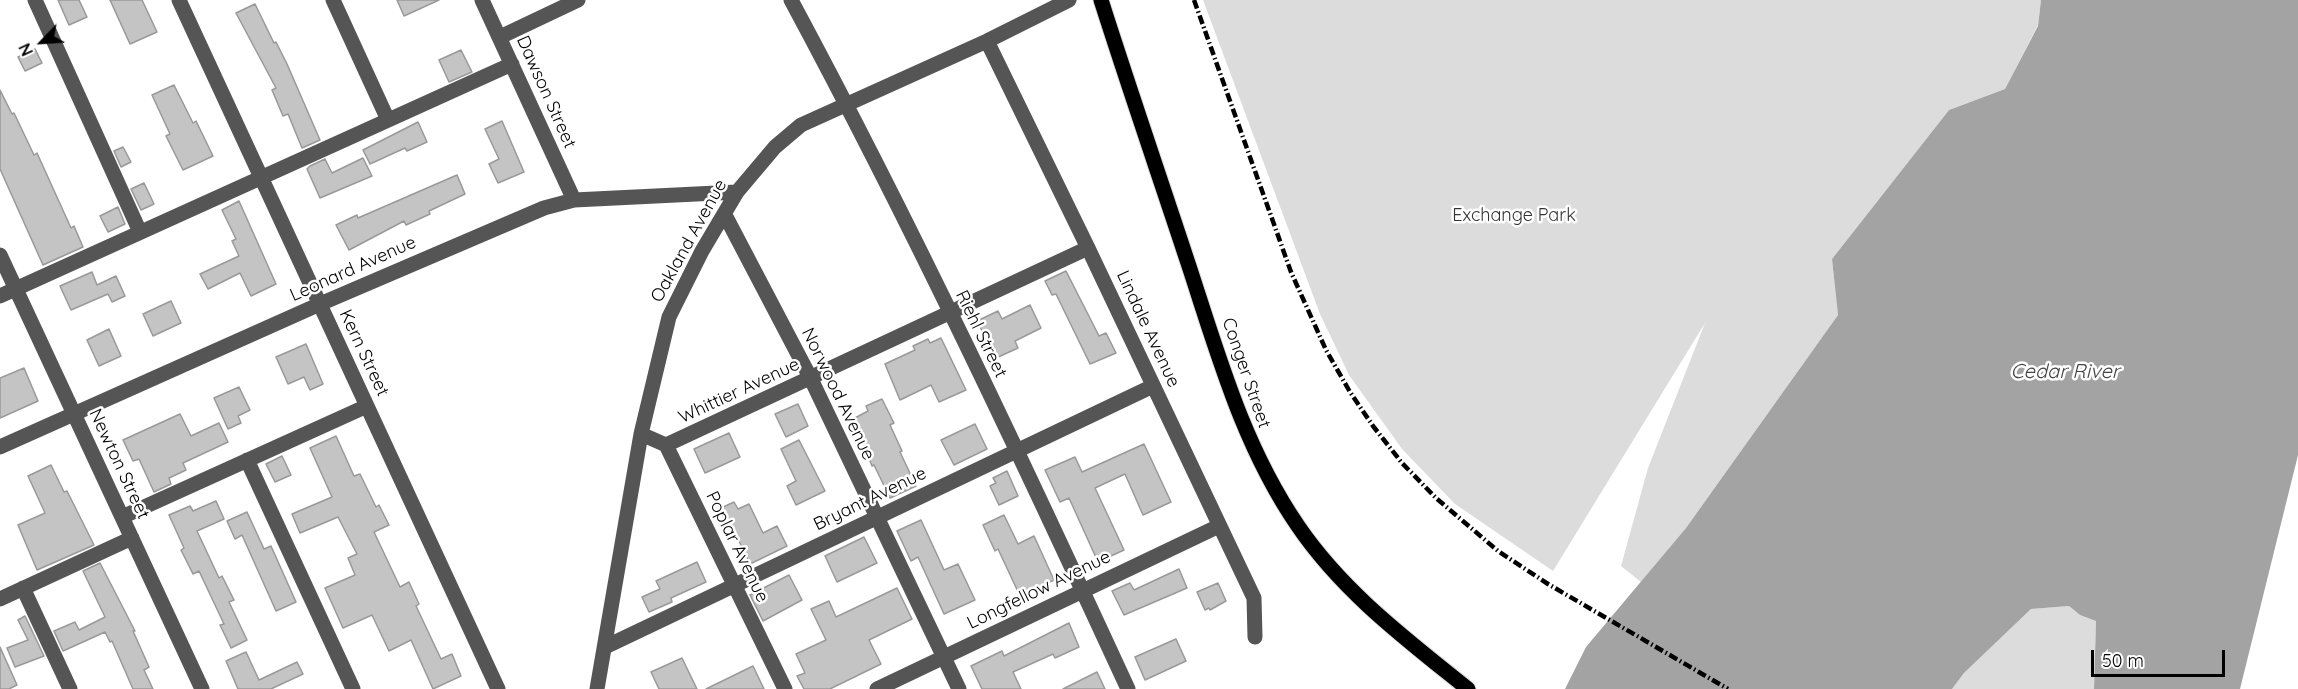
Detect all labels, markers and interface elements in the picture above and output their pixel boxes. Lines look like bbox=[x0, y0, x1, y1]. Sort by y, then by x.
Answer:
north arrow bbox=[12, 12, 72, 72]
street label: Dawson Street bbox=[512, 32, 580, 152]
text: N bbox=[14, 40, 37, 59]
street label: Oakland Avenue bbox=[646, 176, 732, 306]
park label: Exchange Park bbox=[1452, 205, 1576, 227]
street label: Leonard Avenue bbox=[287, 232, 419, 306]
street label: Lindale Avenue bbox=[1112, 267, 1184, 391]
street label: Riehl Street bbox=[951, 287, 1011, 381]
street label: Kern Street bbox=[334, 306, 394, 400]
street label: Conger Street bbox=[1217, 315, 1275, 431]
street label: Norwood Avenue bbox=[797, 324, 879, 464]
street label: Whittier Avenue bbox=[675, 354, 803, 428]
water label: Cedar River bbox=[2011, 360, 2119, 384]
street label: Newton Street bbox=[84, 405, 154, 523]
street label: Bryant Avenue bbox=[810, 462, 930, 536]
street label: Poplar Avenue bbox=[701, 488, 773, 606]
street label: Longfellow Avenue bbox=[964, 546, 1114, 634]
scale bar bbox=[2094, 638, 2228, 676]
text: 50 m bbox=[2102, 649, 2144, 672]

